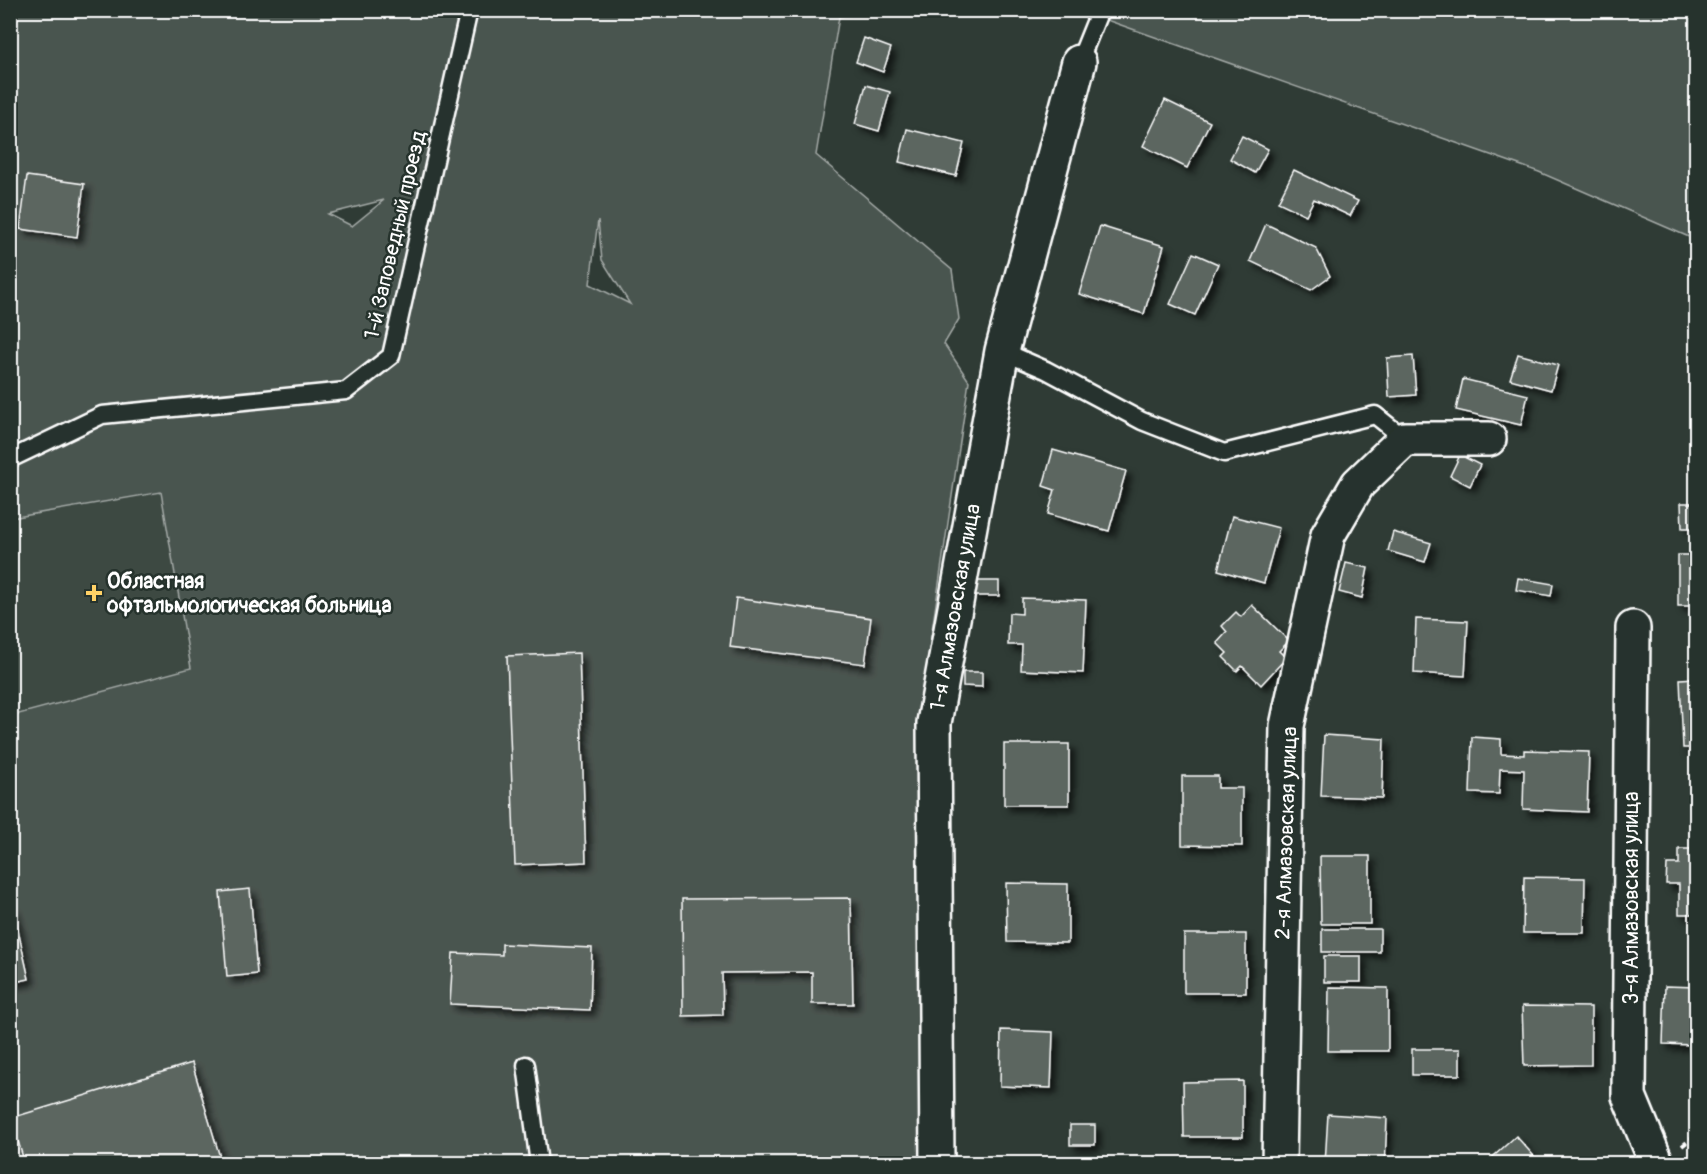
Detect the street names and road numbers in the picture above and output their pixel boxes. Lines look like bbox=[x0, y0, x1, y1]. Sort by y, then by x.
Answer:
street label: 1-й Заповедный проезд bbox=[358, 128, 433, 342]
street label: 1-я Алмазовская улица bbox=[924, 502, 987, 713]
street label: 2-я Алмазовская улица bbox=[1269, 726, 1304, 940]
street label: 3-я Алмазовская улица bbox=[1618, 791, 1645, 1005]

